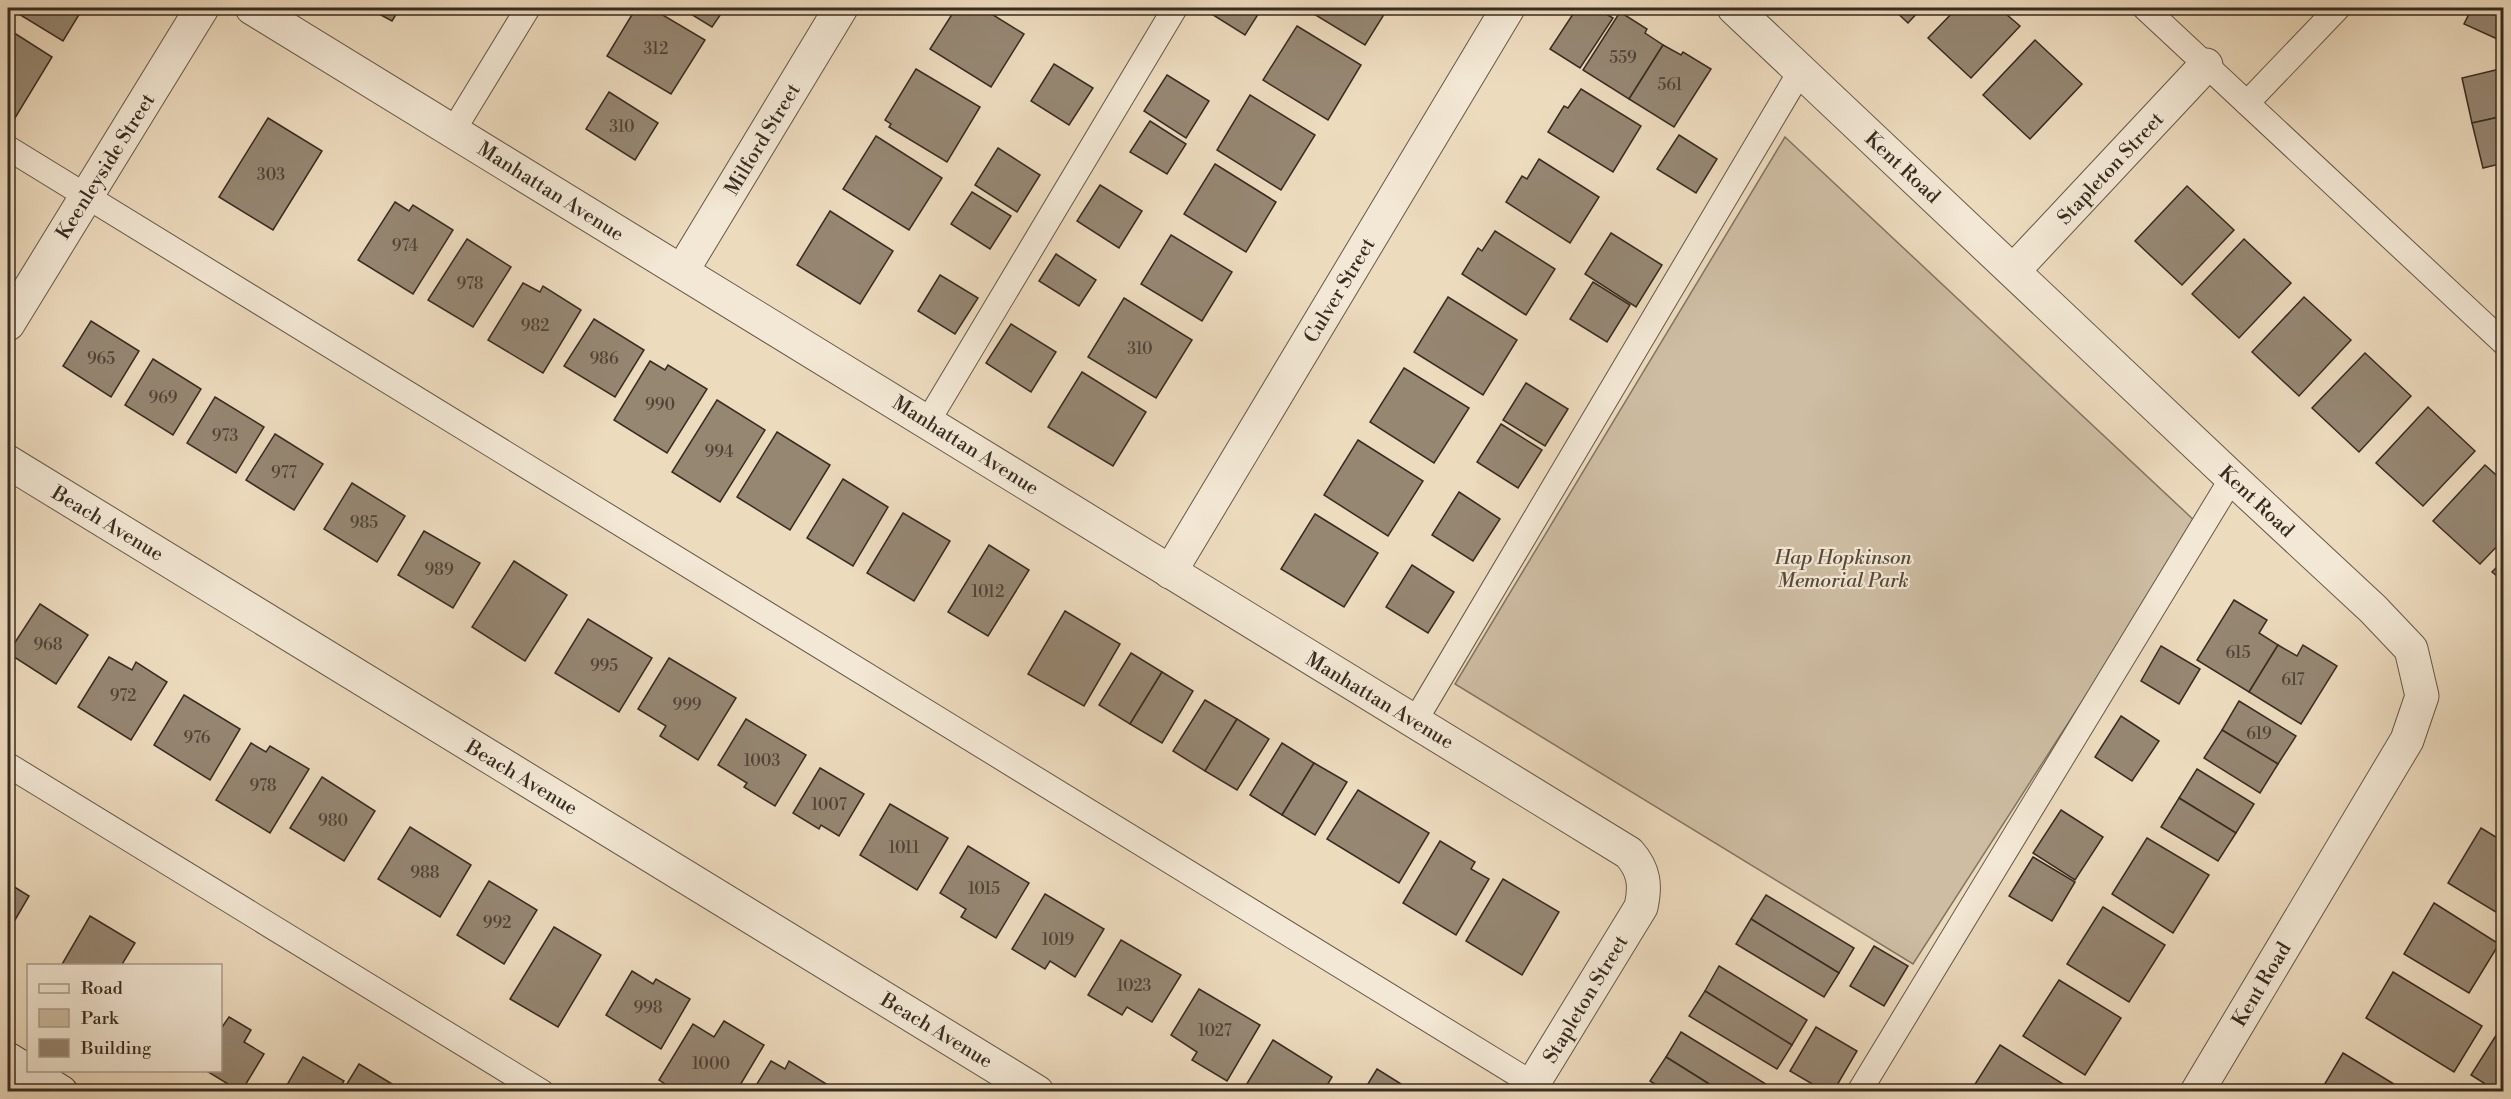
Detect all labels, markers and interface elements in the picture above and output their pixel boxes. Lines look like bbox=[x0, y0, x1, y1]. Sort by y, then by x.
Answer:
house number: 312 bbox=[644, 39, 668, 59]
house number: 559 bbox=[1609, 48, 1637, 68]
house number: 561 bbox=[1658, 75, 1683, 95]
street label: Milford Street bbox=[720, 79, 807, 200]
street label: Keenleyside Street bbox=[51, 89, 161, 244]
street label: Stapleton Street bbox=[2052, 107, 2170, 231]
house number: 310 bbox=[609, 117, 635, 137]
street label: Kent Road bbox=[1859, 127, 1945, 210]
street label: Manhattan Avenue bbox=[472, 137, 628, 247]
house number: 303 bbox=[257, 165, 285, 185]
street label: Culver Street bbox=[1299, 234, 1381, 348]
house number: 974 bbox=[392, 236, 419, 256]
house number: 978 bbox=[456, 274, 484, 294]
house number: 982 bbox=[521, 316, 549, 336]
house number: 310 bbox=[1127, 339, 1153, 359]
house number: 965 bbox=[87, 349, 115, 369]
house number: 986 bbox=[589, 349, 619, 369]
house number: 969 bbox=[148, 388, 178, 408]
street label: Manhattan Avenue bbox=[887, 391, 1043, 501]
house number: 990 bbox=[645, 395, 675, 415]
house number: 973 bbox=[212, 426, 238, 446]
house number: 994 bbox=[705, 442, 734, 462]
street label: Kent Road bbox=[2213, 461, 2299, 544]
house number: 977 bbox=[271, 463, 297, 483]
street label: Beach Avenue bbox=[46, 481, 168, 567]
house number: 985 bbox=[350, 513, 378, 533]
park label: Hap Hopkinson Memorial Park bbox=[1773, 546, 1912, 594]
house number: 989 bbox=[424, 560, 454, 580]
house number: 1012 bbox=[972, 582, 1004, 602]
house number: 968 bbox=[33, 635, 63, 655]
house number: 615 bbox=[2226, 643, 2251, 663]
street label: Manhattan Avenue bbox=[1301, 647, 1458, 755]
house number: 995 bbox=[590, 656, 618, 676]
house number: 617 bbox=[2281, 670, 2305, 690]
house number: 972 bbox=[110, 686, 136, 706]
house number: 999 bbox=[672, 695, 702, 715]
house number: 619 bbox=[2246, 724, 2272, 744]
house number: 976 bbox=[184, 728, 211, 748]
street label: Beach Avenue bbox=[460, 735, 582, 821]
house number: 1003 bbox=[744, 751, 780, 771]
house number: 978 bbox=[249, 776, 277, 796]
house number: 1007 bbox=[811, 795, 847, 815]
house number: 980 bbox=[318, 811, 348, 831]
house number: 1011 bbox=[889, 838, 919, 858]
house number: 988 bbox=[410, 863, 440, 883]
house number: 1015 bbox=[968, 879, 1000, 899]
house number: 992 bbox=[483, 913, 511, 933]
house number: 1019 bbox=[1042, 930, 1075, 950]
street label: Stapleton Street bbox=[1538, 931, 1634, 1068]
street label: Kent Road bbox=[2227, 937, 2298, 1032]
legend bbox=[27, 964, 222, 1072]
house number: 1023 bbox=[1117, 976, 1152, 996]
text: Road bbox=[81, 977, 124, 1000]
street label: Beach Avenue bbox=[875, 988, 997, 1074]
house number: 998 bbox=[633, 998, 663, 1018]
text: Park bbox=[81, 1007, 120, 1030]
house number: 1027 bbox=[1198, 1021, 1232, 1041]
text: Building bbox=[80, 1037, 152, 1060]
house number: 1000 bbox=[692, 1054, 730, 1074]

